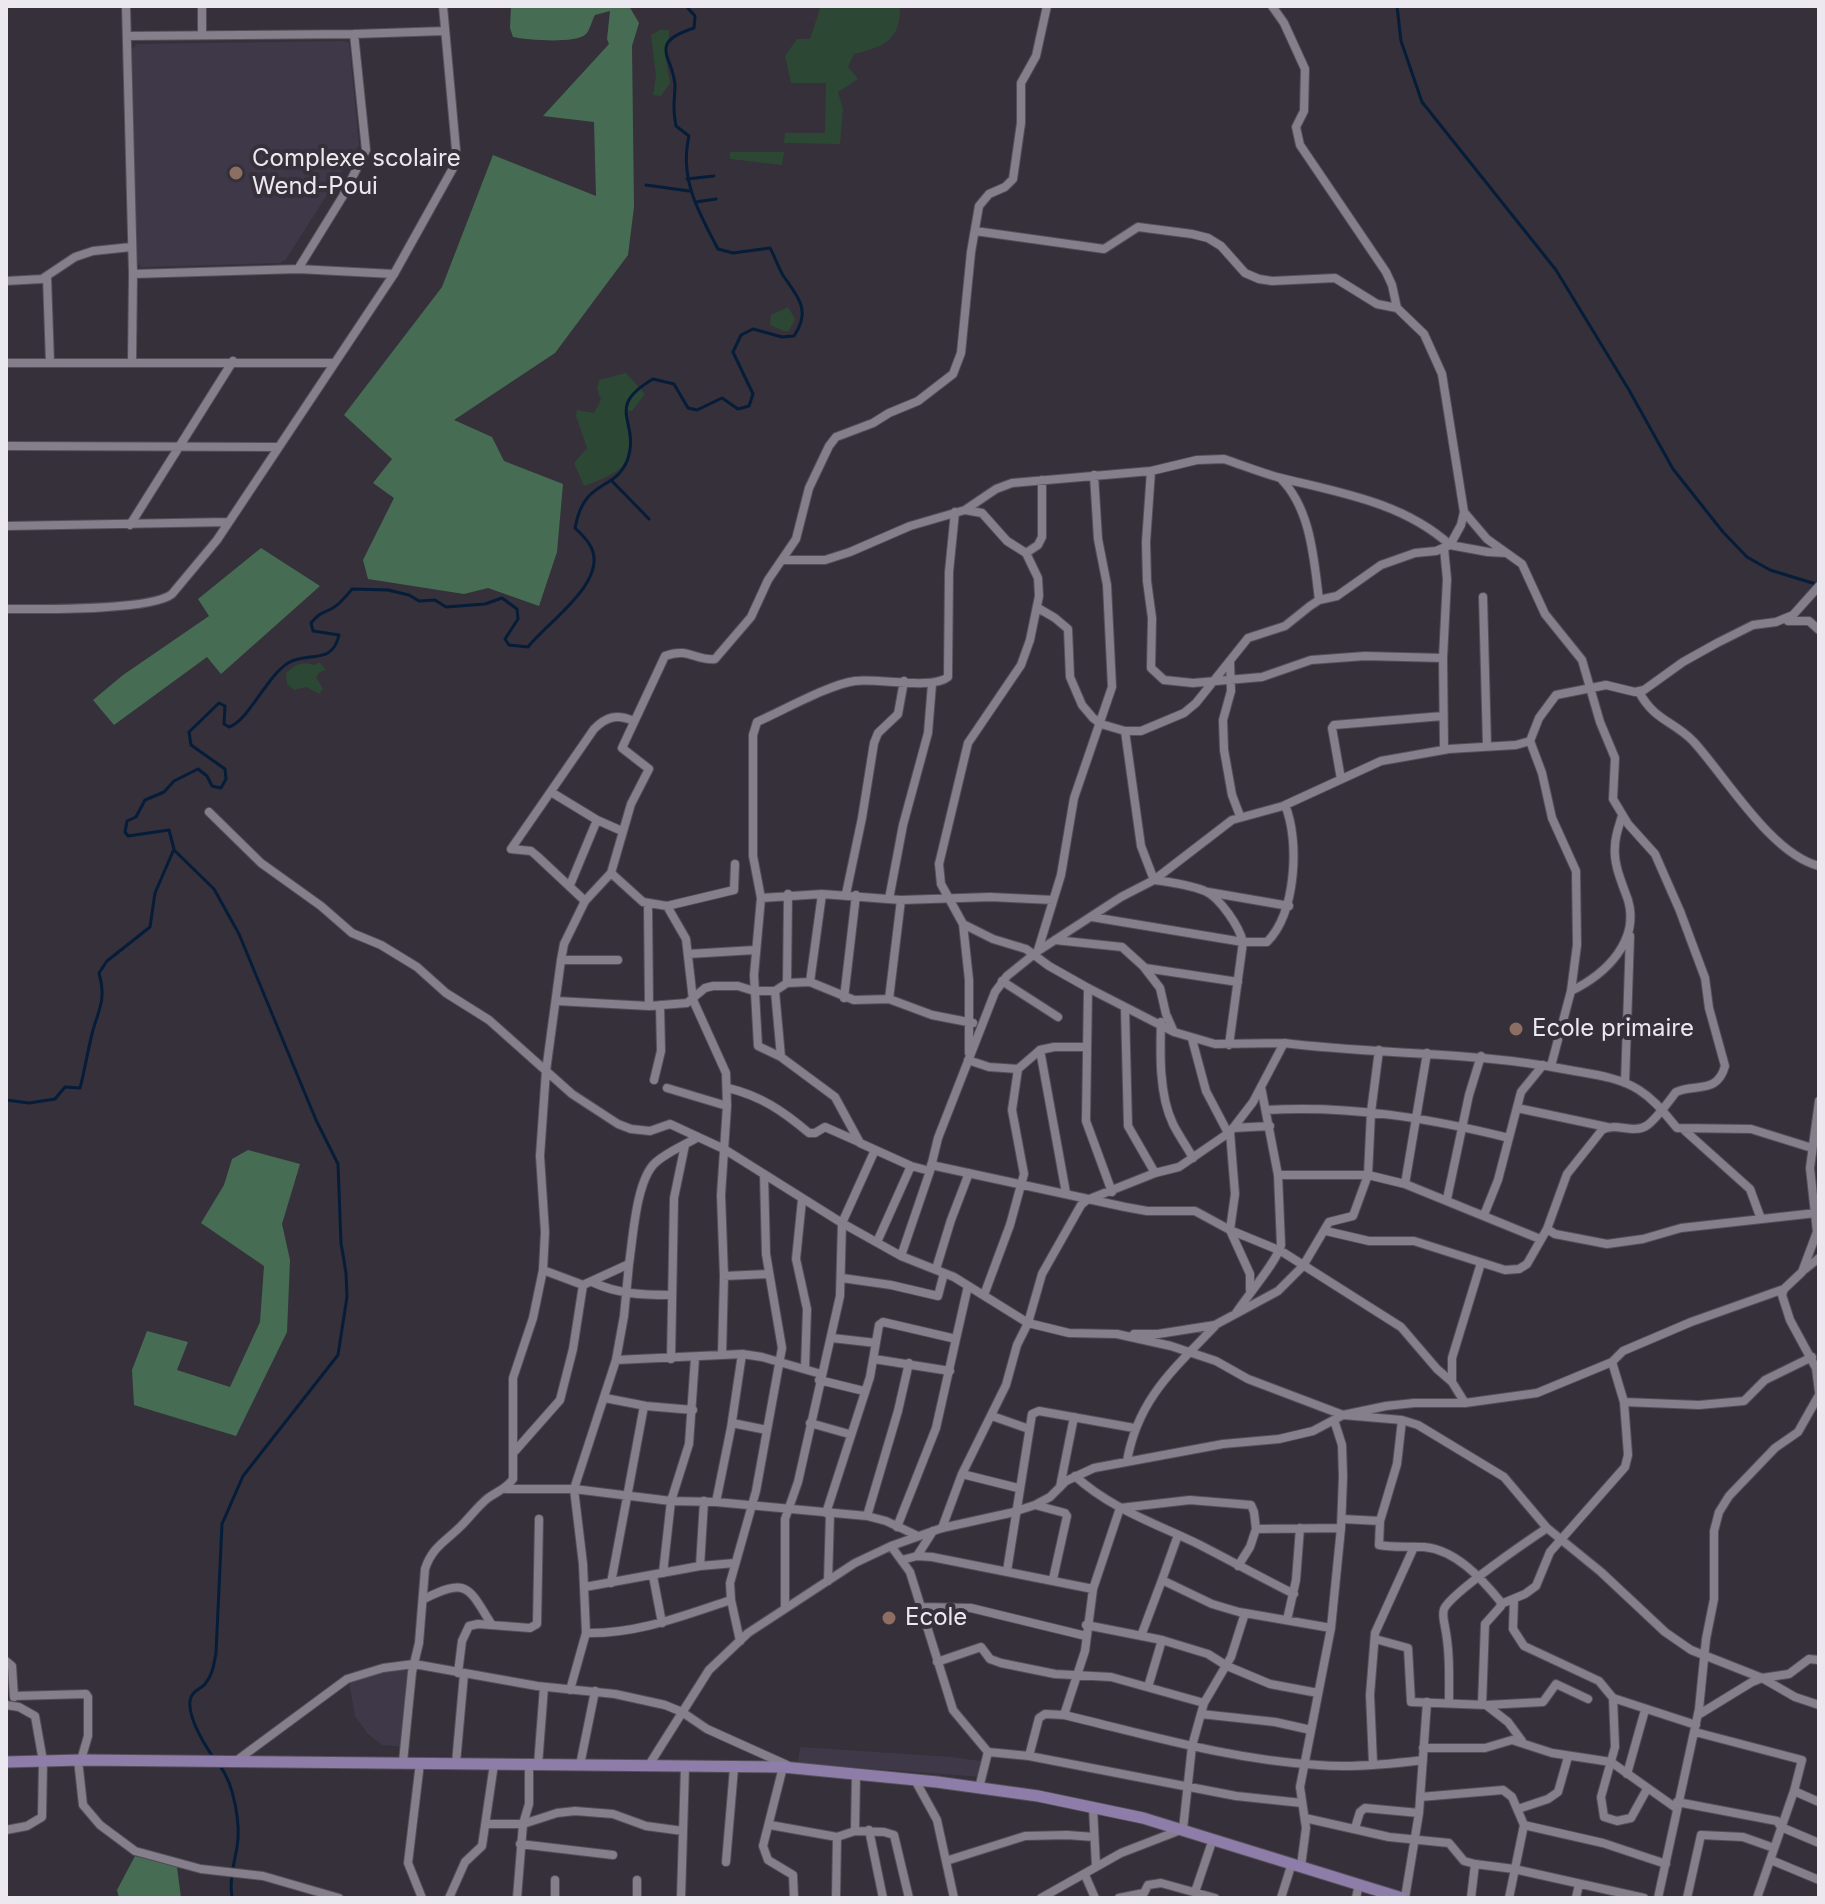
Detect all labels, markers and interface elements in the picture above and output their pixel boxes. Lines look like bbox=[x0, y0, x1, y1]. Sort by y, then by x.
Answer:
place label: Complexe scolaire Wend-Poui bbox=[252, 145, 461, 201]
marker: Complexe scolaire Wend-Poui bbox=[227, 164, 245, 182]
place label: Ecole primaire bbox=[1532, 1015, 1694, 1043]
marker: Ecole primaire bbox=[1507, 1020, 1525, 1038]
place label: Ecole bbox=[905, 1604, 967, 1632]
marker: Ecole bbox=[880, 1609, 898, 1627]

